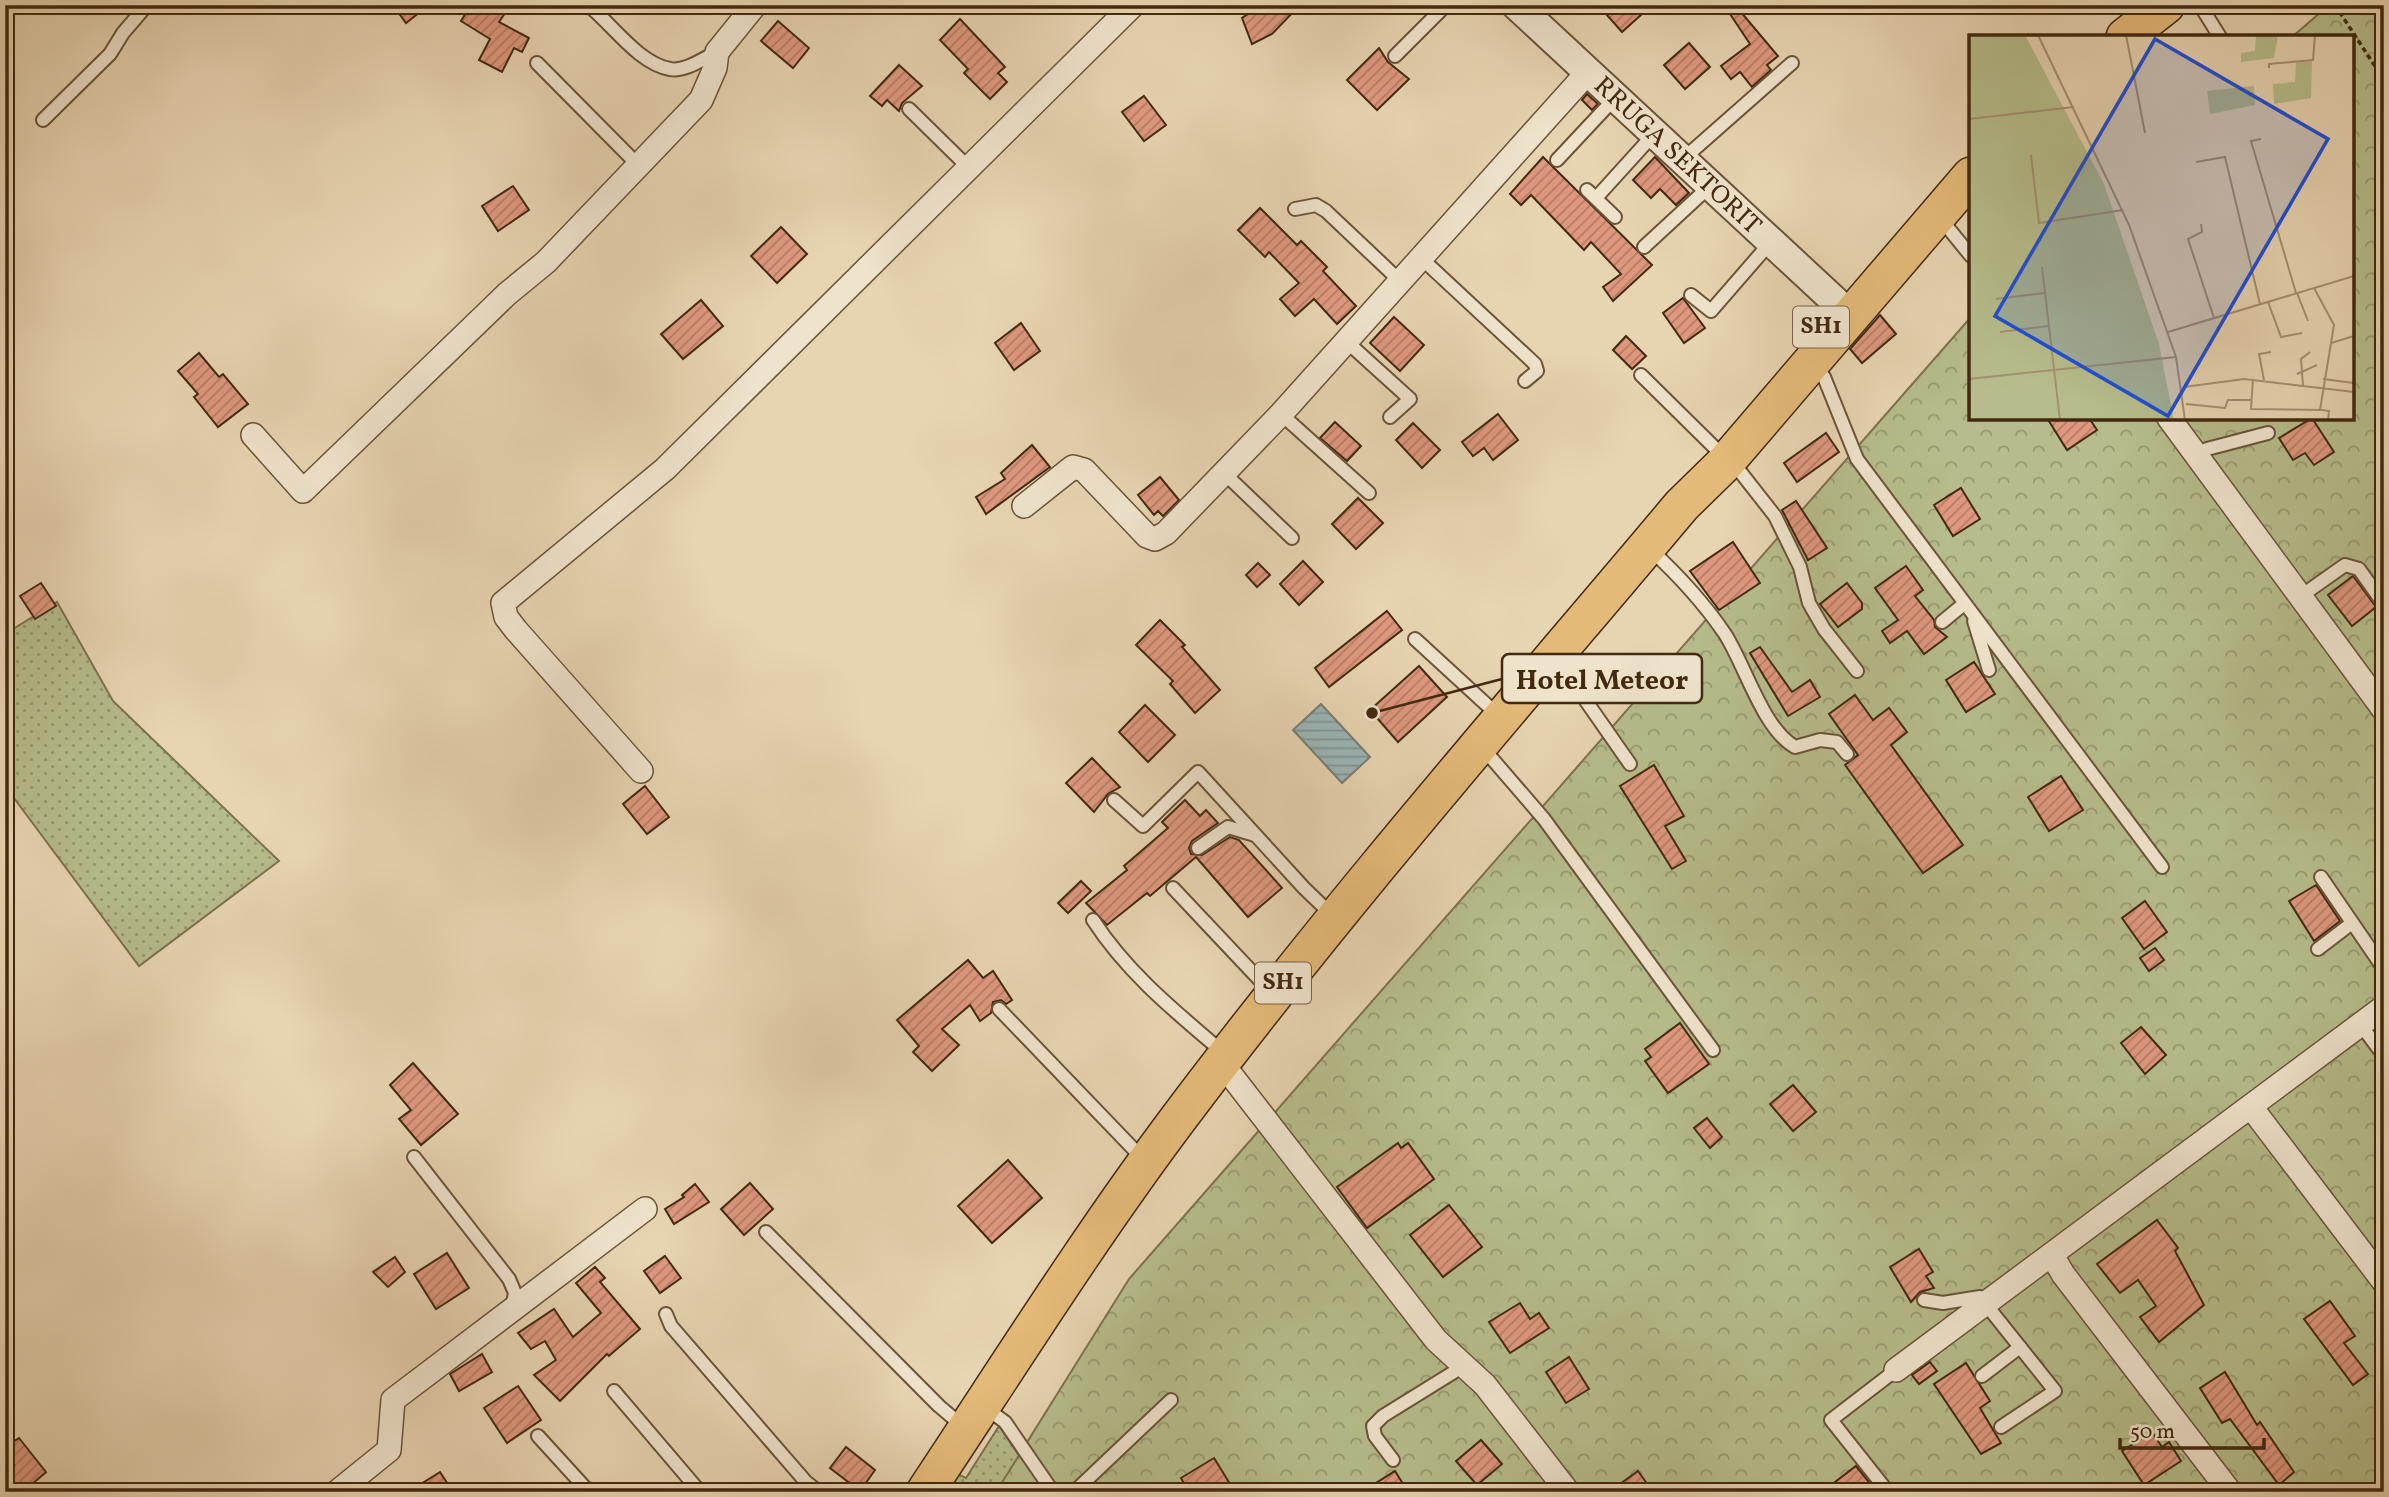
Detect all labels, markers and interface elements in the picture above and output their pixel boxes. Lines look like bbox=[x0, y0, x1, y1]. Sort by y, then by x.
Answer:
inset map bbox=[1969, 35, 2354, 420]
street label: RRUGA SEKTORIT bbox=[1585, 69, 1769, 243]
road number: SH1 bbox=[1793, 306, 1849, 348]
callout: Hotel Meteor bbox=[1502, 654, 1702, 703]
text: Hotel Meteor bbox=[1516, 662, 1688, 701]
road number: SH1 bbox=[1255, 962, 1311, 1003]
scale bar bbox=[2120, 1406, 2263, 1450]
text: 50 m bbox=[2130, 1418, 2175, 1447]

